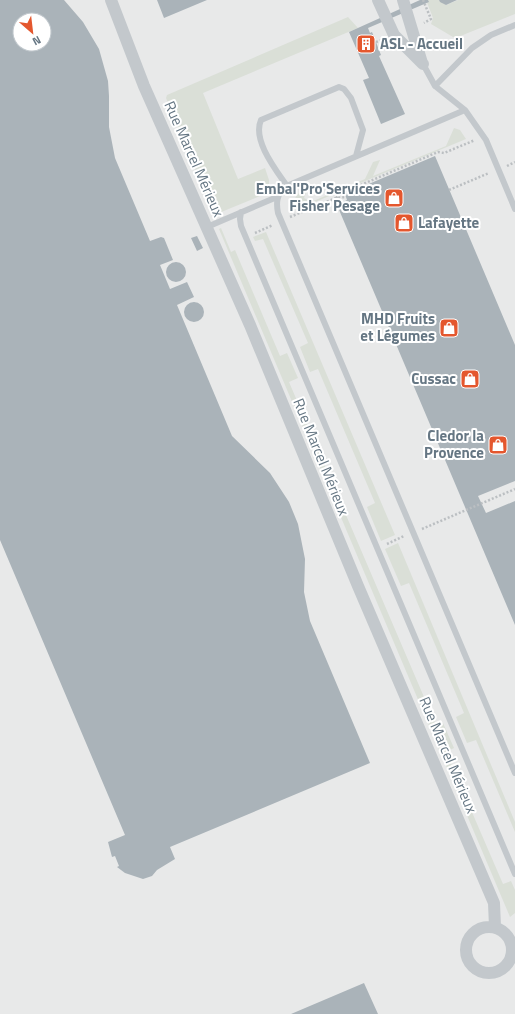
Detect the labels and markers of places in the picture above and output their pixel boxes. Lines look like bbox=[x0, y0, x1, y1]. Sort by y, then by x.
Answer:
place label: ASL - Accueil bbox=[380, 32, 463, 55]
building icon: ASL - Accueil bbox=[355, 33, 377, 55]
place label: Embal'Pro'Services Fisher Pesage bbox=[256, 177, 380, 217]
shop icon: Embal'Pro'Services Fisher Pesage bbox=[383, 187, 405, 209]
place label: Lafayette bbox=[418, 211, 480, 234]
shop icon: Lafayette bbox=[393, 212, 415, 234]
place label: MHD Fruits et Légumes bbox=[360, 307, 435, 347]
shop icon: MHD Fruits et Légumes bbox=[438, 317, 460, 339]
place label: Cussac bbox=[411, 367, 456, 390]
shop icon: Cussac bbox=[459, 368, 481, 390]
place label: Cledor la Provence bbox=[424, 424, 484, 464]
shop icon: Cledor la Provence bbox=[487, 434, 509, 456]

